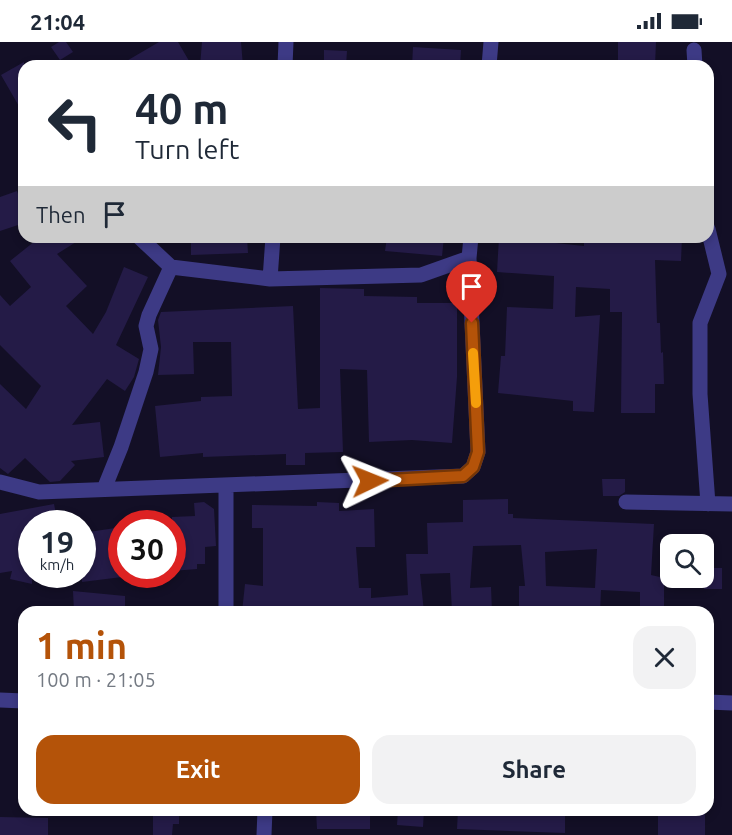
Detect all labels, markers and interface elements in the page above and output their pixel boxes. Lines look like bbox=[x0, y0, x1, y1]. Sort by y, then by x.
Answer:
text: 21:04 bbox=[30, 9, 85, 34]
icon: left bbox=[36, 84, 114, 162]
text: 40 m bbox=[135, 85, 229, 132]
text: Turn left bbox=[135, 134, 239, 164]
icon: arrive bbox=[98, 198, 131, 231]
text: Then bbox=[36, 202, 86, 227]
pin bbox=[446, 261, 497, 323]
icon: arrive bbox=[455, 270, 488, 303]
position arrow bbox=[338, 449, 402, 513]
speed limit sign: 30 bbox=[108, 510, 186, 588]
text: 19 bbox=[40, 525, 74, 559]
map controls bbox=[660, 534, 714, 588]
button: search bbox=[660, 534, 714, 588]
text: km/h bbox=[40, 556, 74, 573]
text: 1 min bbox=[36, 625, 127, 666]
button: close bbox=[633, 626, 696, 689]
text: 100 m · 21:05 bbox=[36, 668, 156, 691]
button: Exit bbox=[36, 735, 360, 804]
button: Share bbox=[372, 735, 696, 804]

